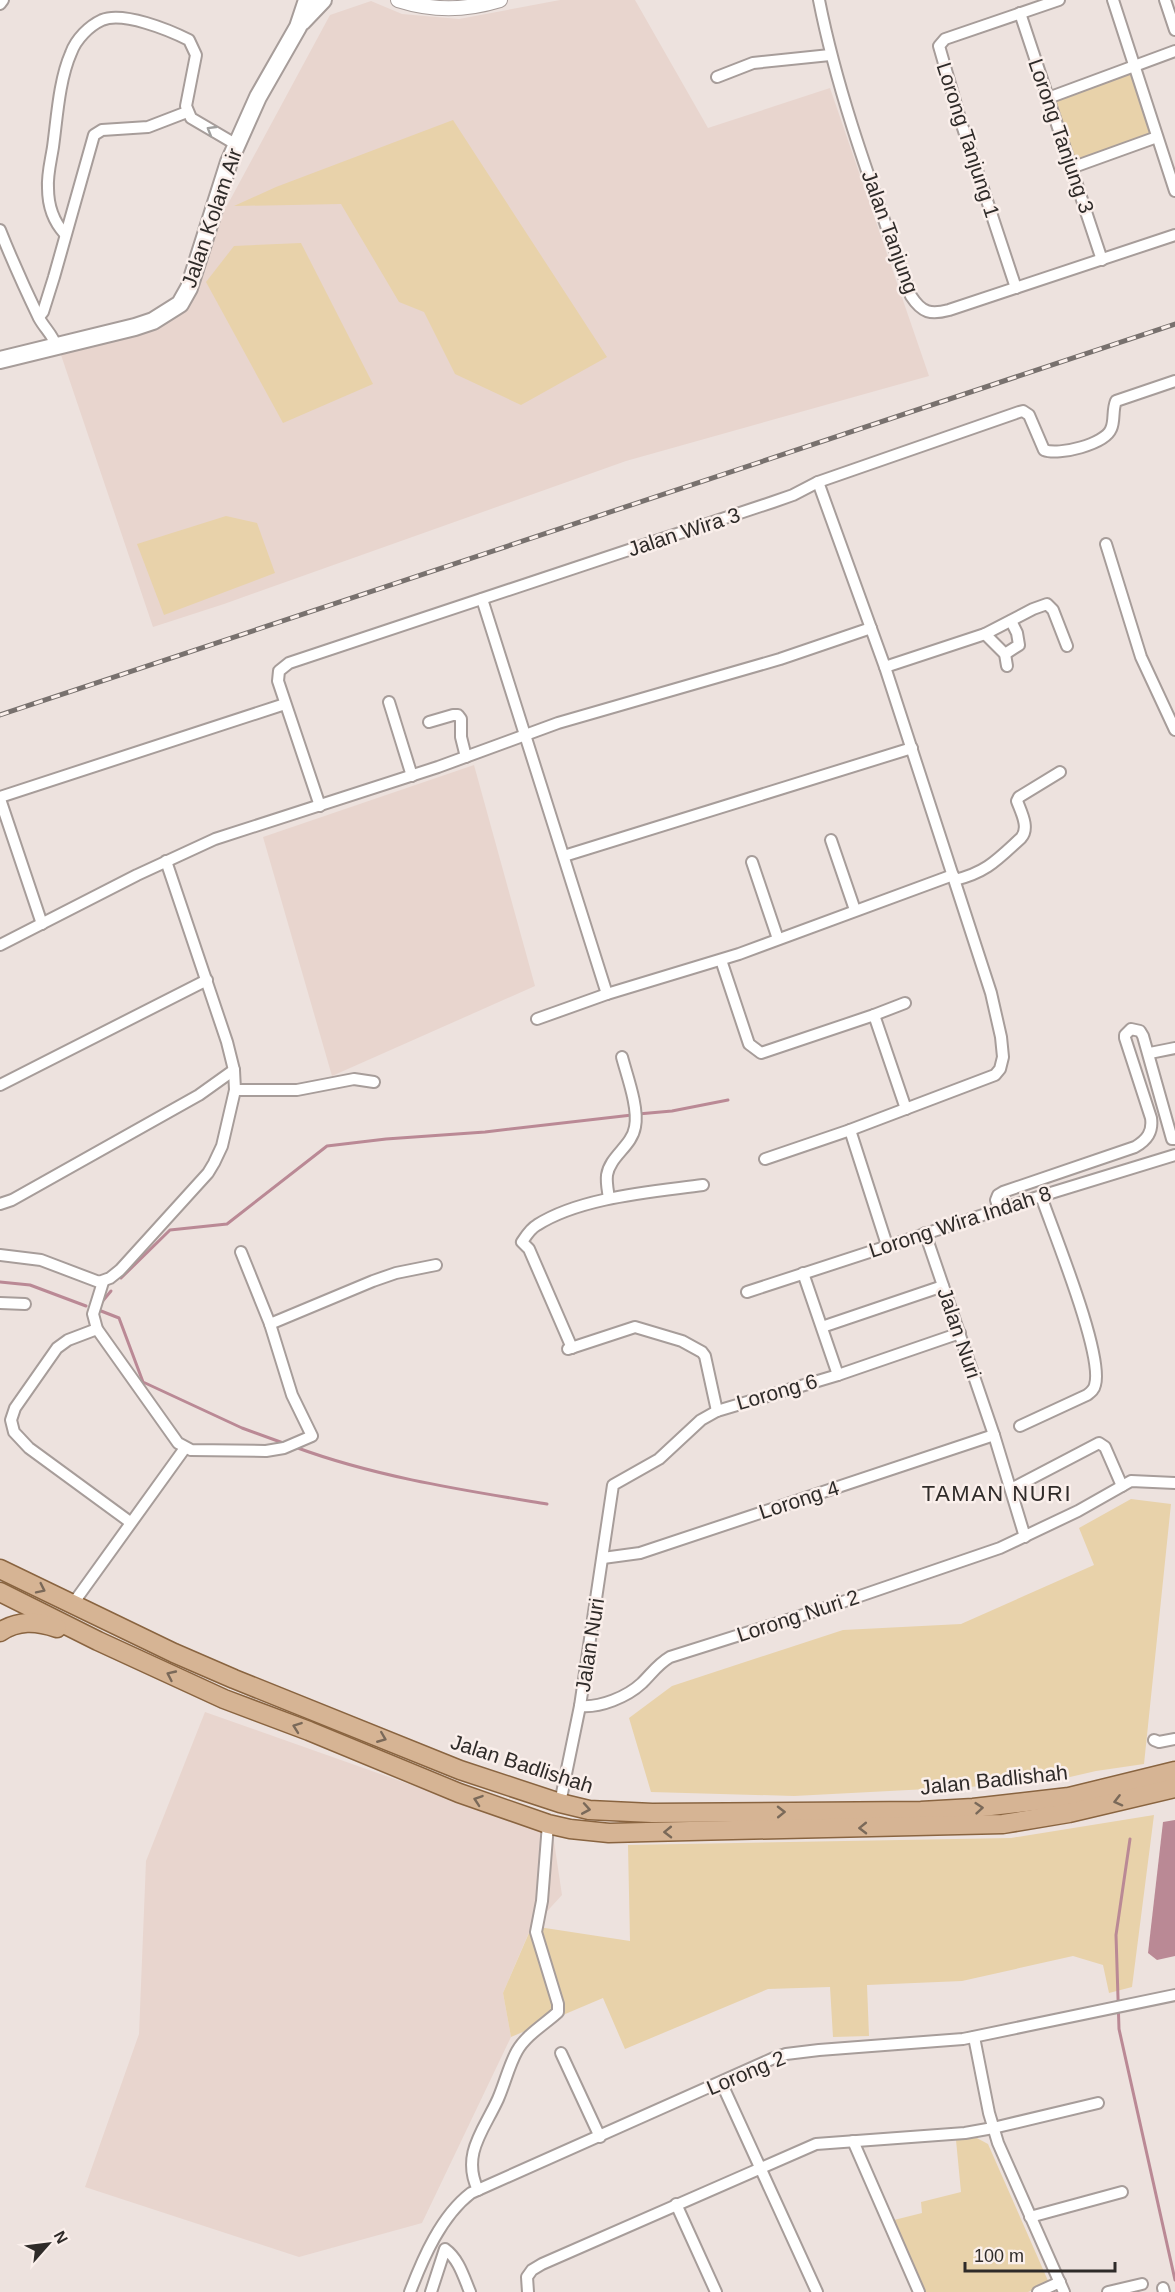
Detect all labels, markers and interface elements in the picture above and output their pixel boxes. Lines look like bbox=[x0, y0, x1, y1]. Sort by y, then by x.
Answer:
street label: Lorong Tanjung 3 bbox=[1024, 56, 1099, 216]
street label: Lorong Tanjung 1 bbox=[933, 59, 1004, 220]
one-way arrow bbox=[207, 125, 217, 137]
street label: Jalan Kolam Air bbox=[177, 145, 246, 291]
street label: Jalan Tanjung bbox=[858, 167, 923, 296]
street label: Jalan Wira 3 bbox=[625, 503, 743, 560]
street label: Lorong Wira Indah 8 bbox=[866, 1181, 1054, 1262]
street label: Jalan Nuri bbox=[933, 1284, 986, 1381]
street label: Lorong 6 bbox=[734, 1369, 820, 1414]
street label: Lorong 4 bbox=[756, 1476, 842, 1523]
district label: TAMAN NURI bbox=[922, 1481, 1072, 1506]
one-way arrow bbox=[34, 1582, 45, 1594]
street label: Lorong Nuri 2 bbox=[734, 1585, 862, 1646]
street label: Jalan Nuri bbox=[571, 1596, 608, 1693]
one-way arrow bbox=[167, 1670, 178, 1682]
one-way arrow bbox=[293, 1722, 304, 1734]
street label: Jalan Badlishah bbox=[448, 1730, 596, 1797]
one-way arrow bbox=[376, 1731, 387, 1743]
street label: Jalan Badlishah bbox=[919, 1760, 1069, 1799]
one-way arrow bbox=[473, 1794, 484, 1807]
one-way arrow bbox=[1113, 1794, 1123, 1807]
one-way arrow bbox=[581, 1802, 591, 1815]
one-way arrow bbox=[975, 1802, 984, 1815]
one-way arrow bbox=[776, 1805, 785, 1818]
one-way arrow bbox=[859, 1822, 868, 1834]
one-way arrow bbox=[664, 1826, 673, 1838]
street label: Lorong 2 bbox=[703, 2046, 788, 2099]
north arrow bbox=[18, 2214, 78, 2274]
text: N bbox=[51, 2228, 71, 2246]
scale bar bbox=[965, 2235, 1115, 2273]
text: 100 m bbox=[974, 2246, 1024, 2266]

